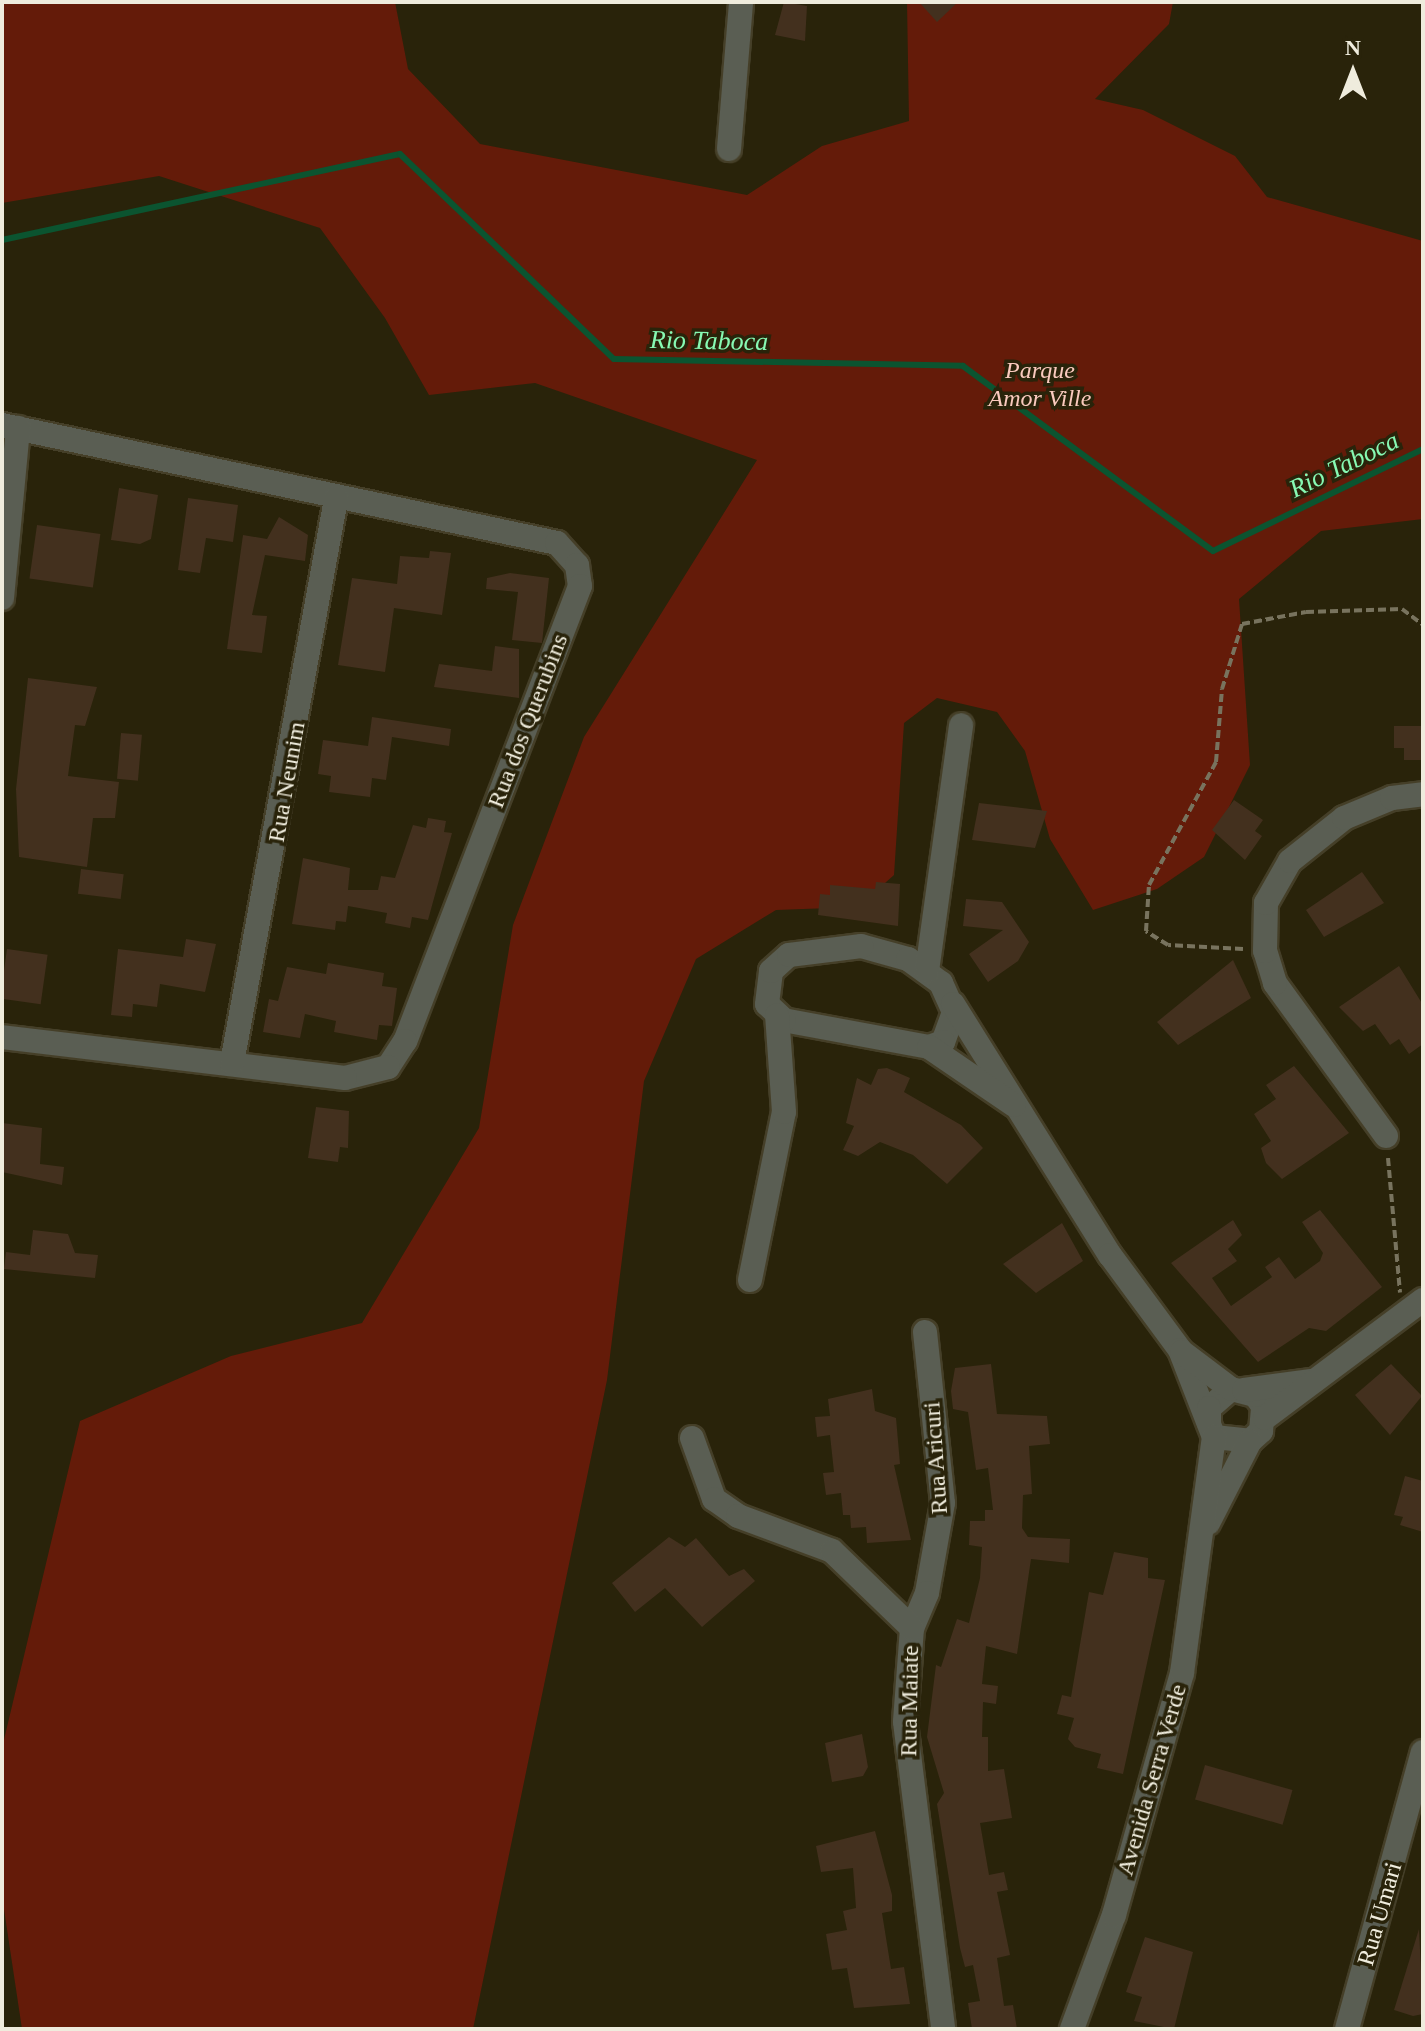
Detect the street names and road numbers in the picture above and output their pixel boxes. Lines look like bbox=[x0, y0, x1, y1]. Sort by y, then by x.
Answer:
street label: Rua dos Querubins bbox=[482, 630, 574, 812]
street label: Rua Neunim bbox=[262, 719, 312, 845]
street label: Rua Aricuri bbox=[918, 1400, 954, 1516]
street label: Rua Maiate bbox=[895, 1645, 925, 1757]
street label: Avenida Serra Verde bbox=[1111, 1681, 1193, 1879]
street label: Rua Umari bbox=[1352, 1859, 1408, 1969]

